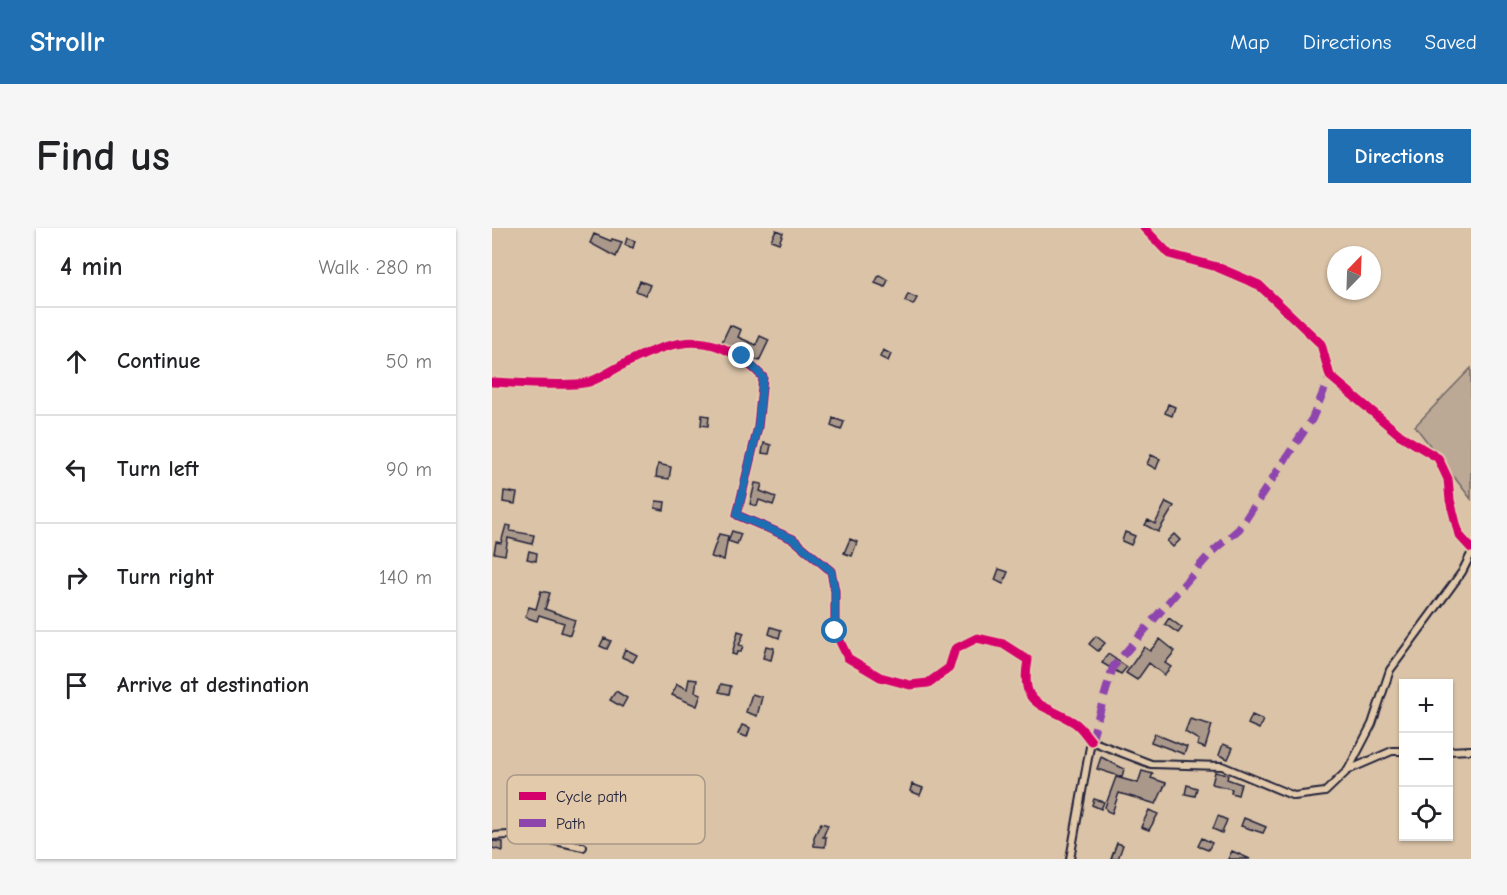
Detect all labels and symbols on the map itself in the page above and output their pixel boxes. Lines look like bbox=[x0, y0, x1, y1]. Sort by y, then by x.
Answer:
north arrow bbox=[1327, 246, 1381, 300]
route end bbox=[728, 342, 754, 368]
route start bbox=[821, 617, 847, 643]
legend bbox=[507, 775, 705, 844]
text: Cycle path bbox=[556, 788, 627, 806]
text: Path bbox=[556, 815, 586, 833]

